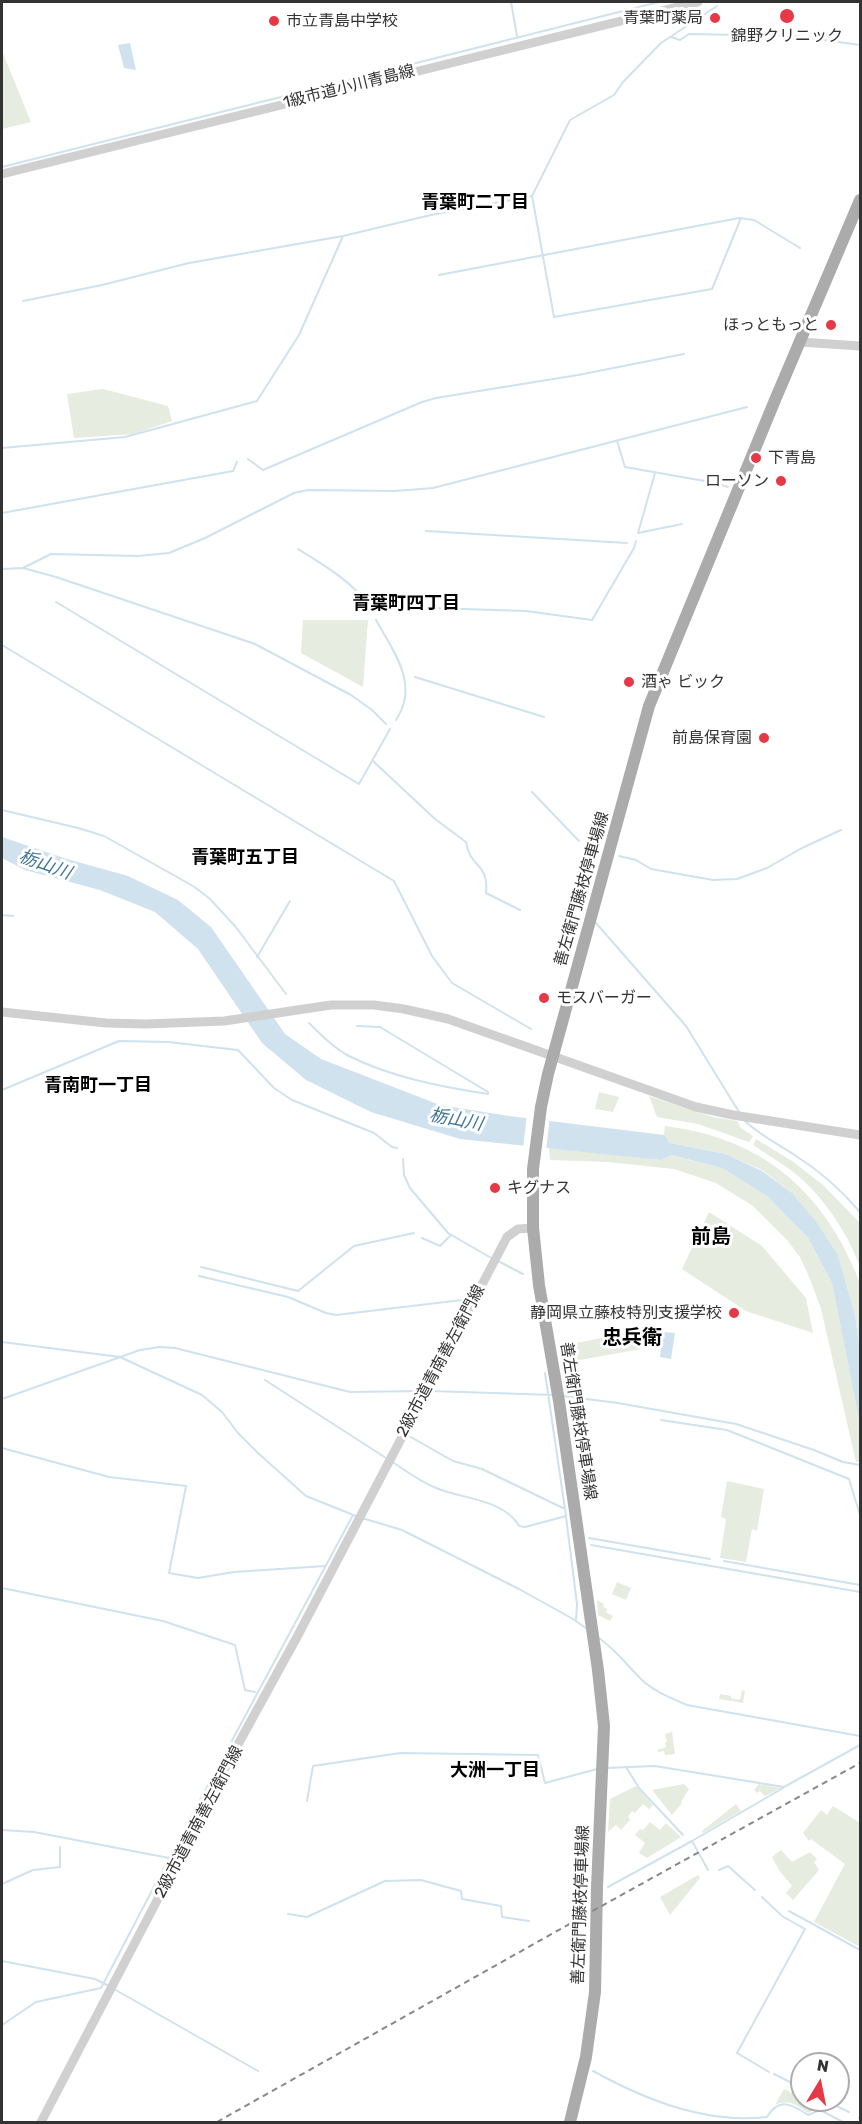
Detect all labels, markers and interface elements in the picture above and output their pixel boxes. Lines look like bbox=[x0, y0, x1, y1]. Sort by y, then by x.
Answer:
marker: 錦野クリニック bbox=[778, 7, 796, 25]
place label: 青葉町薬局 bbox=[623, 8, 703, 28]
place label: 市立青島中学校 bbox=[286, 11, 398, 31]
marker: 青葉町薬局 bbox=[708, 11, 722, 25]
marker: 市立青島中学校 bbox=[267, 14, 281, 28]
place label: 錦野クリニック bbox=[731, 26, 843, 46]
street label: 1級市道小川青島線 bbox=[281, 61, 417, 113]
district label: 青葉町二丁目 bbox=[421, 192, 529, 214]
place label: ほっともっと bbox=[723, 315, 819, 335]
marker: ほっともっと bbox=[824, 318, 838, 332]
place label: 下青島 bbox=[768, 448, 816, 468]
marker: 下青島 bbox=[749, 451, 763, 465]
place label: ローソン bbox=[705, 471, 769, 491]
marker: ローソン bbox=[774, 474, 788, 488]
district label: 青葉町四丁目 bbox=[352, 593, 460, 615]
place label: 酒ゃ ビック bbox=[641, 672, 725, 692]
marker: 酒ゃ ビック bbox=[622, 675, 636, 689]
place label: 前島保育園 bbox=[672, 728, 752, 748]
marker: 前島保育園 bbox=[757, 731, 771, 745]
street label: 善左衛門藤枝停車場線 bbox=[551, 809, 613, 969]
water label: 栃山川 bbox=[16, 846, 74, 884]
district label: 青葉町五丁目 bbox=[191, 847, 299, 869]
place label: モスバーガー bbox=[556, 988, 652, 1008]
marker: モスバーガー bbox=[537, 991, 551, 1005]
district label: 青南町一丁目 bbox=[44, 1075, 152, 1097]
water label: 栃山川 bbox=[427, 1104, 485, 1136]
place label: キグナス bbox=[507, 1178, 571, 1198]
marker: キグナス bbox=[488, 1181, 502, 1195]
district label: 前島 bbox=[691, 1225, 731, 1249]
street label: 2級市道青南善左衛門線 bbox=[393, 1282, 489, 1440]
place label: 静岡県立藤枝特別支援学校 bbox=[530, 1303, 722, 1323]
marker: 静岡県立藤枝特別支援学校 bbox=[727, 1306, 741, 1320]
district label: 忠兵衛 bbox=[602, 1326, 662, 1350]
street label: 善左衛門藤枝停車場線 bbox=[556, 1340, 600, 1502]
street label: 2級市道青南善左衛門線 bbox=[151, 1743, 247, 1901]
district label: 大洲一丁目 bbox=[450, 1760, 540, 1782]
street label: 善左衛門藤枝停車場線 bbox=[569, 1825, 593, 1985]
north arrow bbox=[790, 2052, 850, 2112]
text: N bbox=[816, 2055, 830, 2076]

